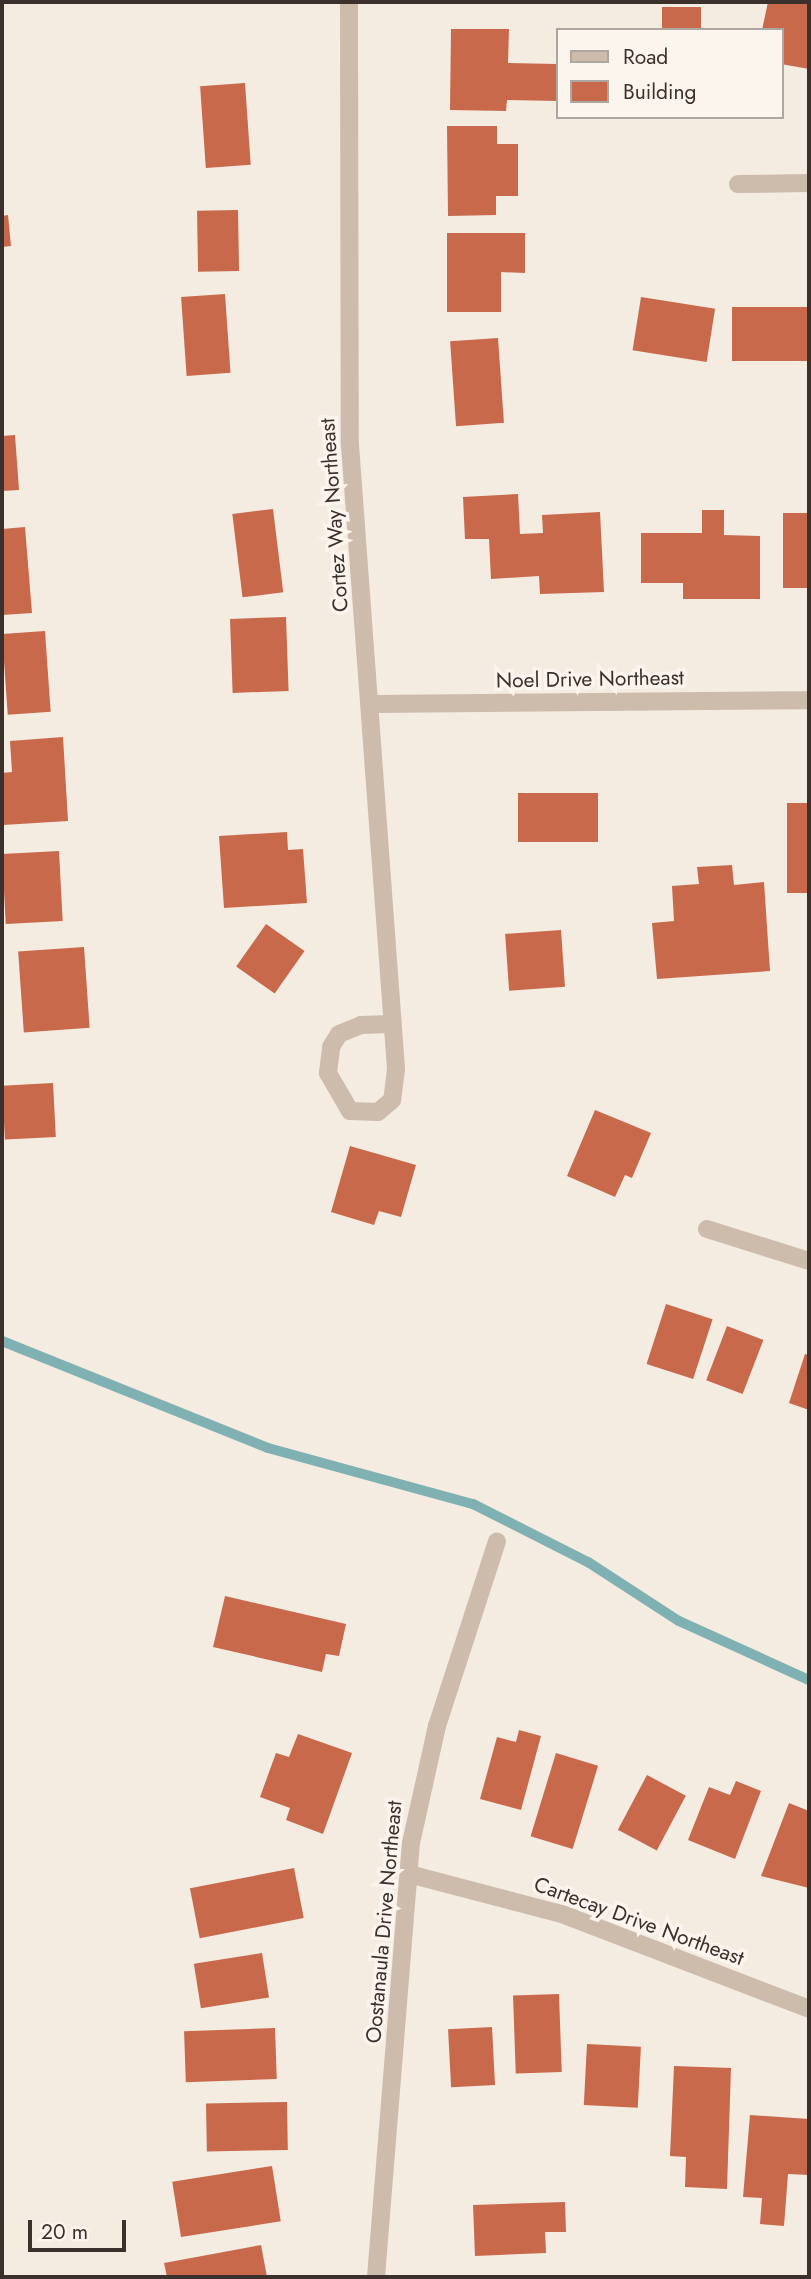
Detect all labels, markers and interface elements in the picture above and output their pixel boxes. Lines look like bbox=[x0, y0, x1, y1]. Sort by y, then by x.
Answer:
legend bbox=[556, 28, 783, 119]
text: Road bbox=[623, 42, 668, 72]
text: Building bbox=[623, 77, 696, 107]
street label: Cortez Way Northeast bbox=[315, 417, 353, 613]
street label: Noel Drive Northeast bbox=[496, 665, 684, 693]
street label: Oostanaula Drive Northeast bbox=[361, 1800, 407, 2044]
street label: Cartecay Drive Northeast bbox=[531, 1871, 747, 1971]
scale bar bbox=[32, 2206, 130, 2250]
text: 20 m bbox=[41, 2217, 88, 2247]

